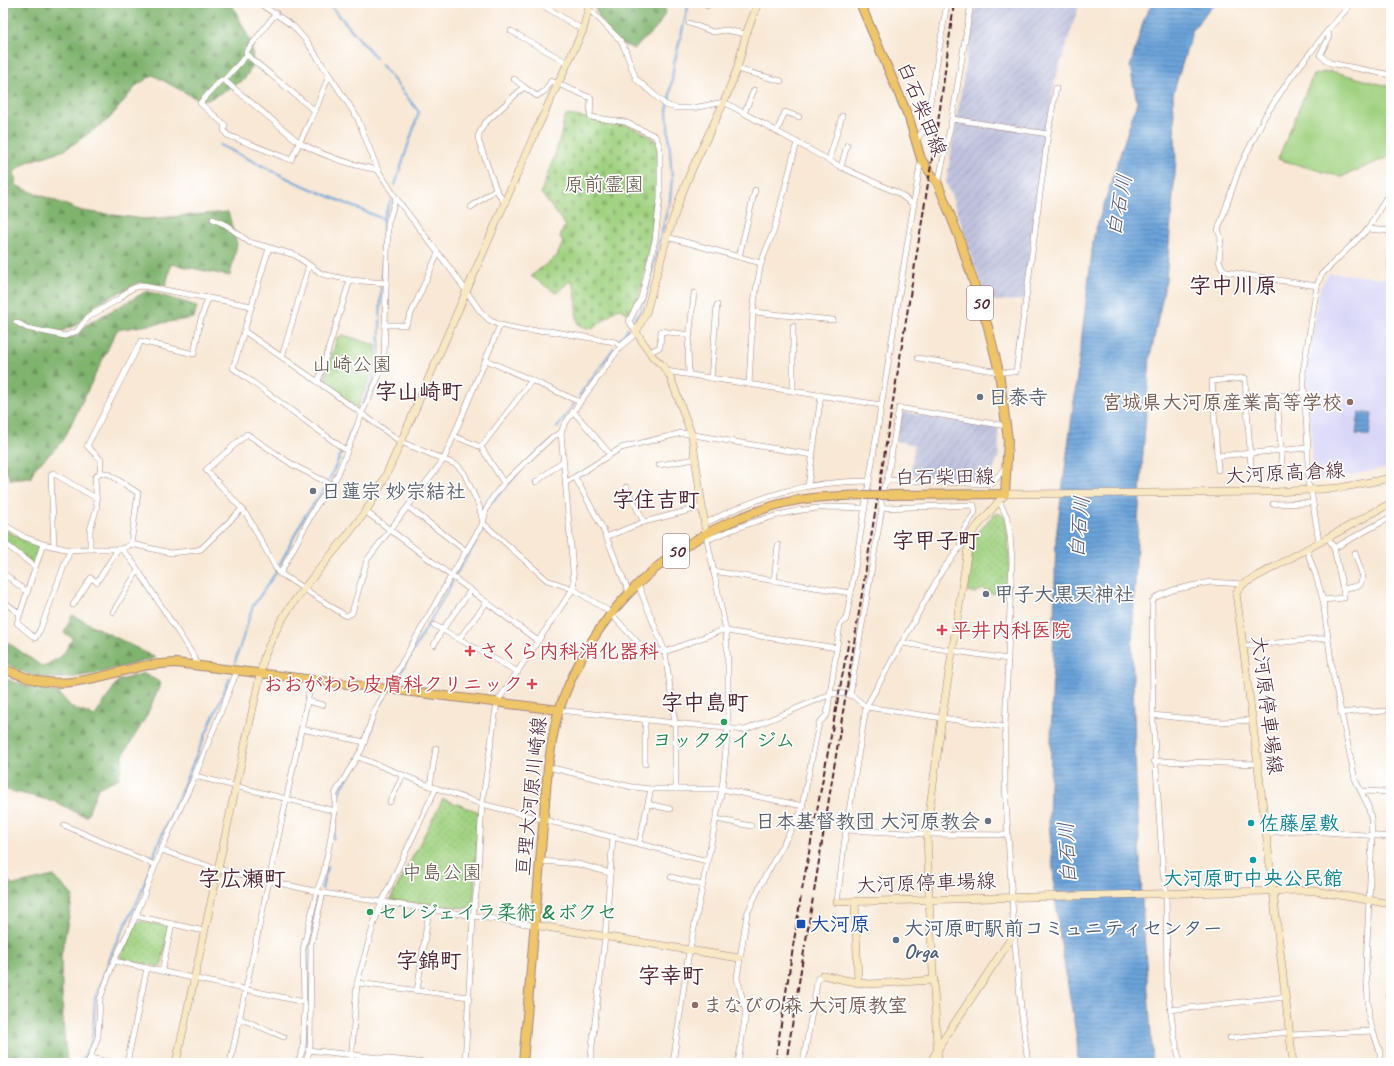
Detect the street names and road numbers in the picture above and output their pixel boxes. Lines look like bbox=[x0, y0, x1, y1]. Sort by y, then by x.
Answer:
street label: 白石柴田線 bbox=[892, 58, 952, 160]
road number: 50 bbox=[967, 286, 993, 320]
street label: 大河原高倉線 bbox=[1224, 457, 1346, 489]
street label: 白石柴田線 bbox=[895, 464, 995, 490]
road number: 50 bbox=[663, 534, 689, 568]
street label: 大河原停車場線 bbox=[1246, 634, 1288, 776]
street label: 亘理大河原川崎線 bbox=[510, 715, 552, 877]
street label: 大河原停車場線 bbox=[856, 868, 996, 898]

